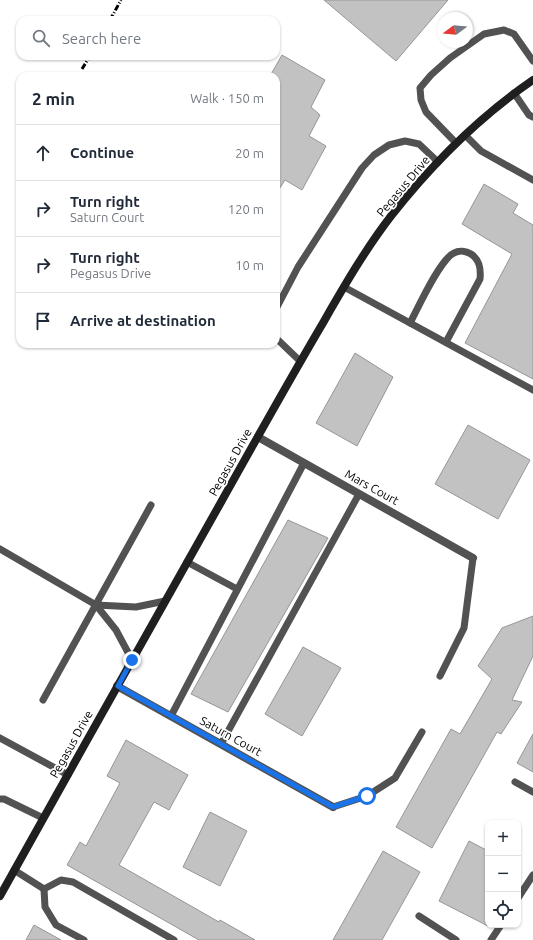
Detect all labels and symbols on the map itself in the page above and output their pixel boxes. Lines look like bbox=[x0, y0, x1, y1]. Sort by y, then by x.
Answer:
north arrow bbox=[437, 12, 473, 48]
street label: Pegasus Drive bbox=[374, 153, 432, 219]
street label: Pegasus Drive bbox=[206, 426, 254, 498]
street label: Mars Court bbox=[343, 467, 401, 507]
route end bbox=[123, 651, 141, 669]
street label: Pegasus Drive bbox=[47, 708, 95, 780]
street label: Saturn Court bbox=[198, 714, 264, 758]
route start bbox=[358, 787, 376, 805]

